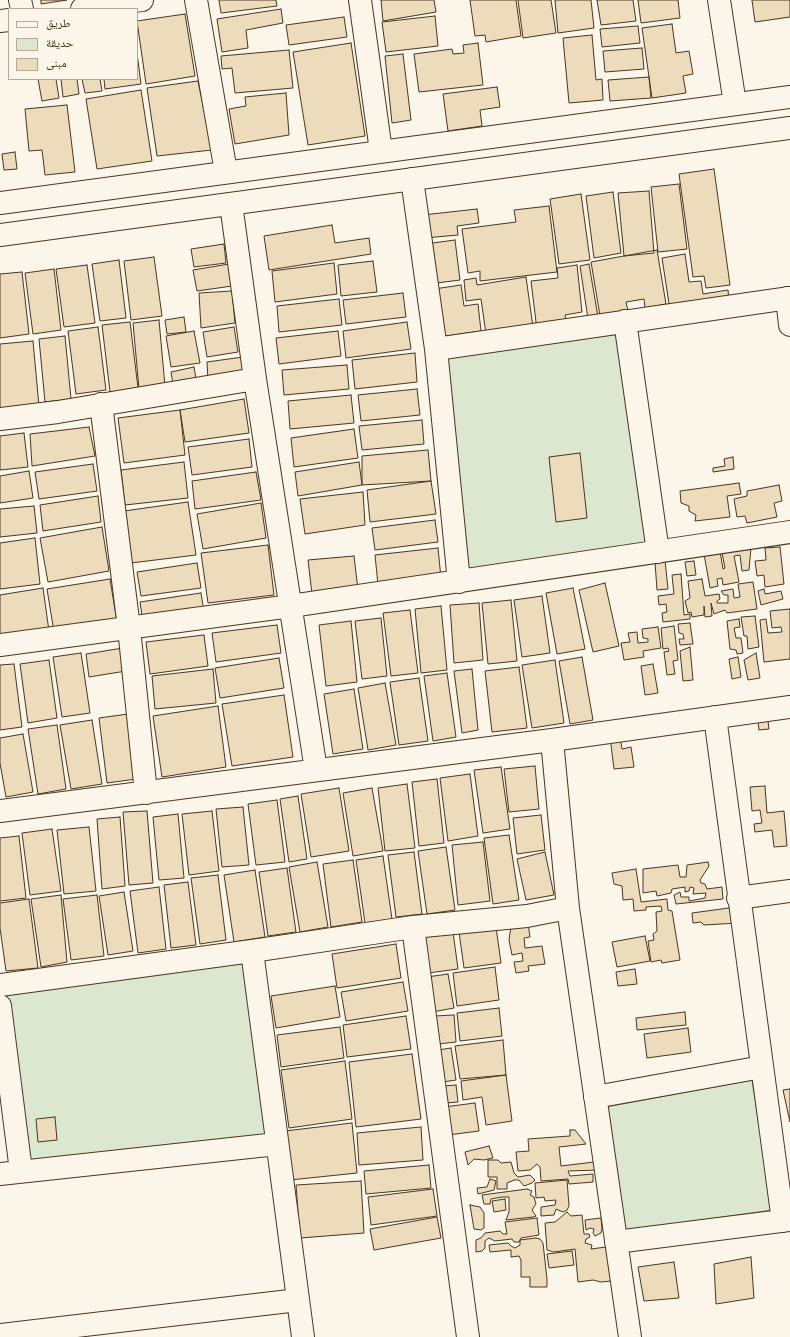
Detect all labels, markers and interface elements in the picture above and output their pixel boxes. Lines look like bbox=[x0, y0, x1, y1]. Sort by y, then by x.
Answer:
legend bbox=[8, 8, 138, 80]
text: طريق bbox=[46, 16, 71, 32]
text: حديقة bbox=[46, 36, 74, 52]
text: مبنى bbox=[46, 56, 67, 72]

